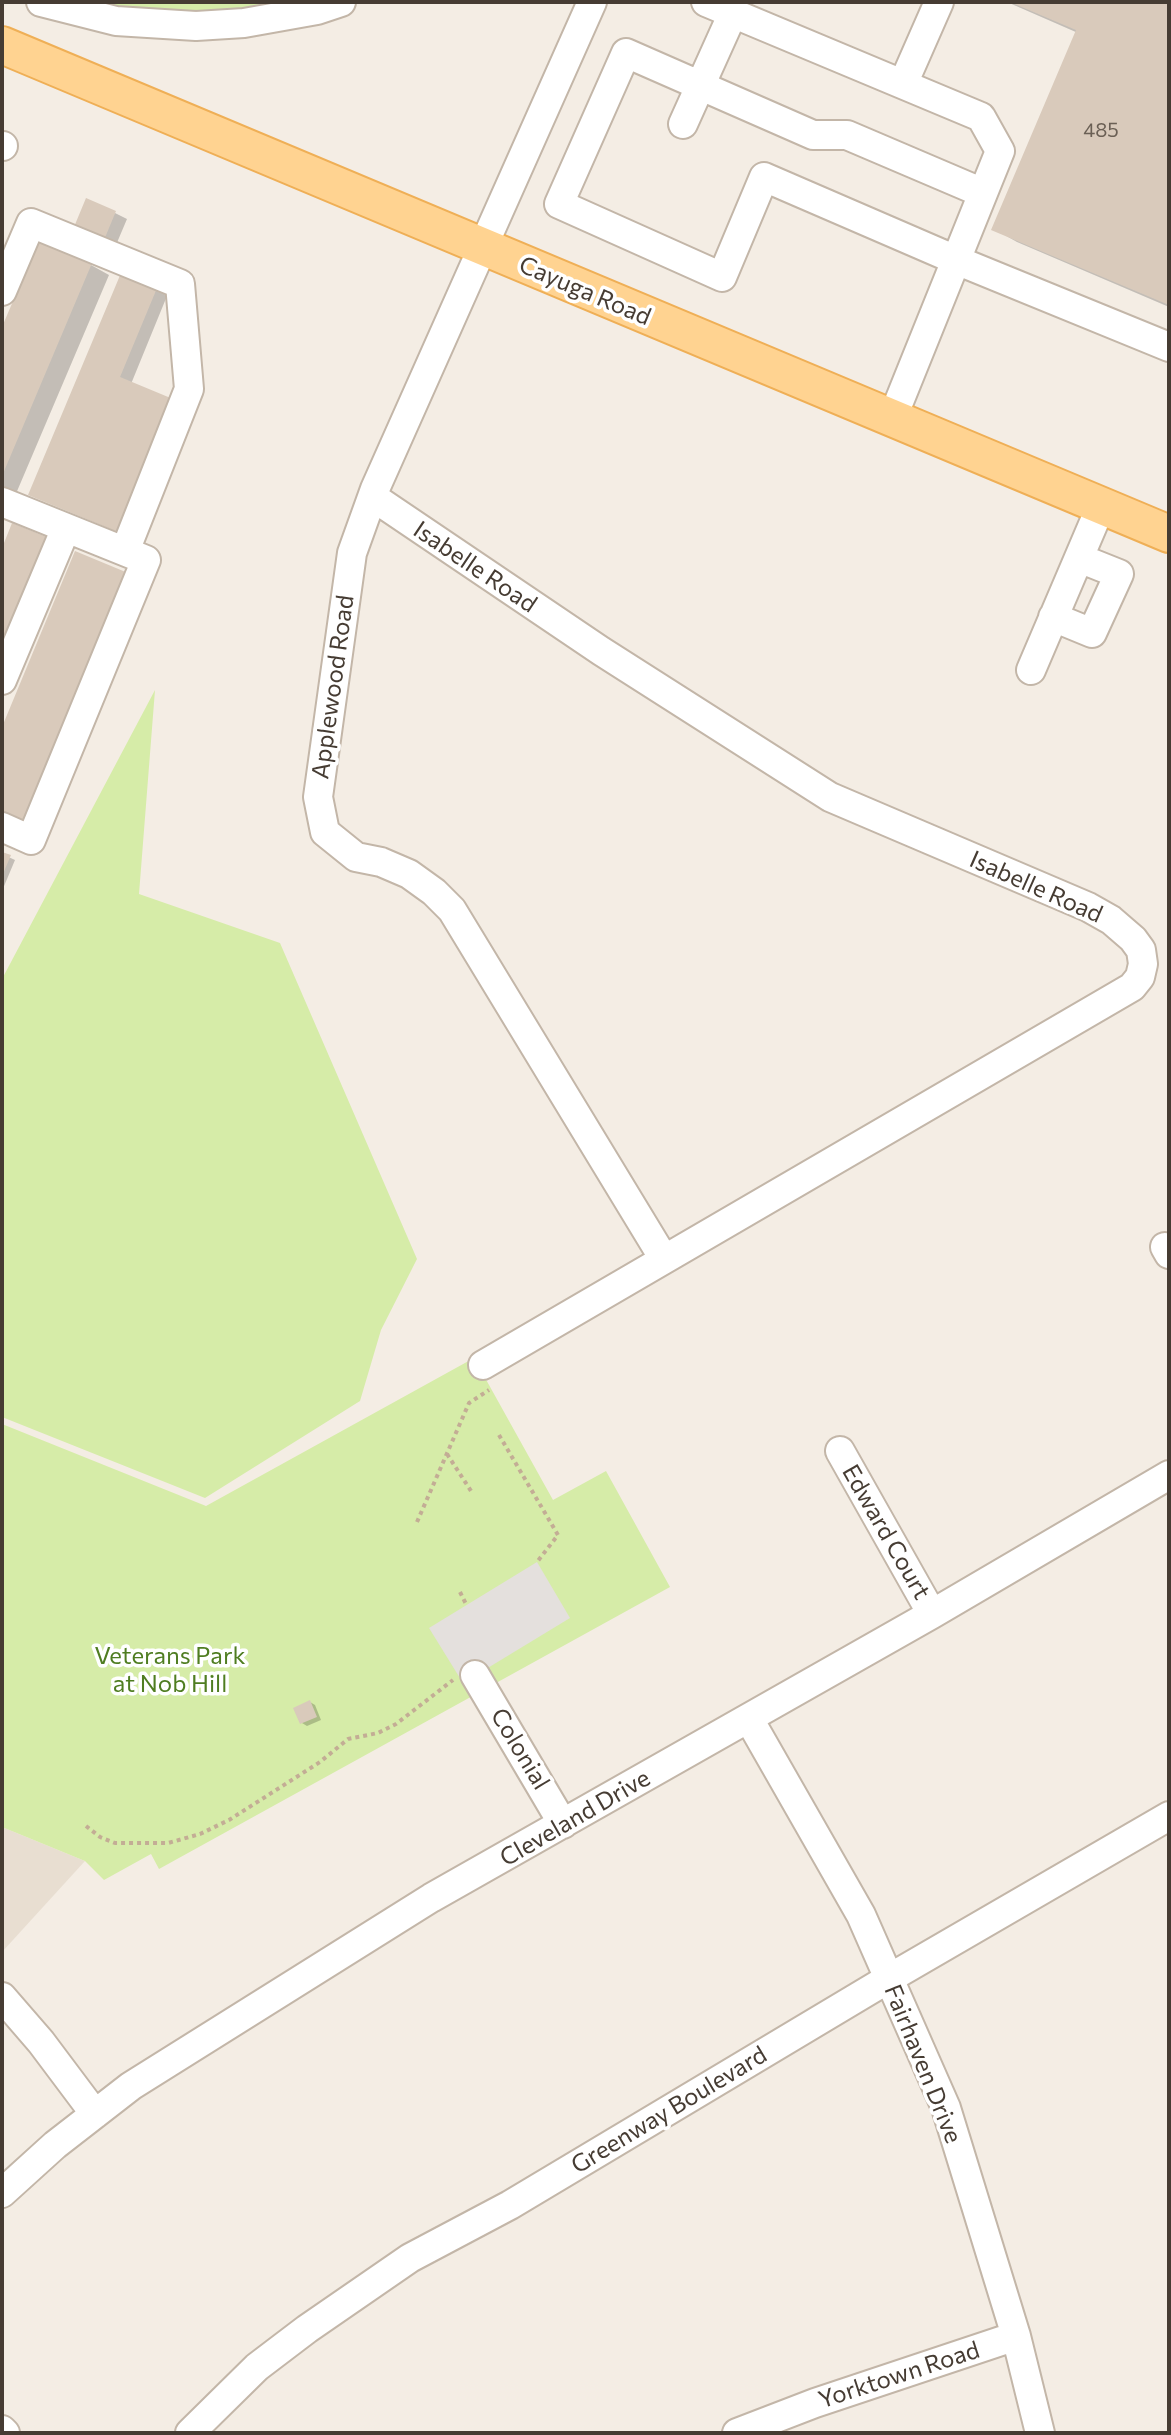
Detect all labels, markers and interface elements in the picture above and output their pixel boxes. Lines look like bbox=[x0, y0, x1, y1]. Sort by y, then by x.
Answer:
house number: 485 bbox=[1083, 118, 1119, 142]
street label: Cayuga Road bbox=[515, 250, 655, 332]
street label: Isabelle Road bbox=[408, 515, 542, 619]
street label: Applewood Road bbox=[306, 593, 360, 781]
street label: Isabelle Road bbox=[965, 845, 1107, 929]
street label: Edward Court bbox=[836, 1459, 936, 1605]
park label: Veterans Park at Nob Hill bbox=[95, 1642, 245, 1698]
street label: Colonial bbox=[485, 1703, 555, 1795]
street label: Cleveland Drive bbox=[495, 1763, 655, 1873]
street label: Fairhaven Drive bbox=[878, 1980, 968, 2148]
street label: Greenway Boulevard bbox=[566, 2040, 772, 2180]
street label: Yorktown Road bbox=[815, 2335, 983, 2415]

